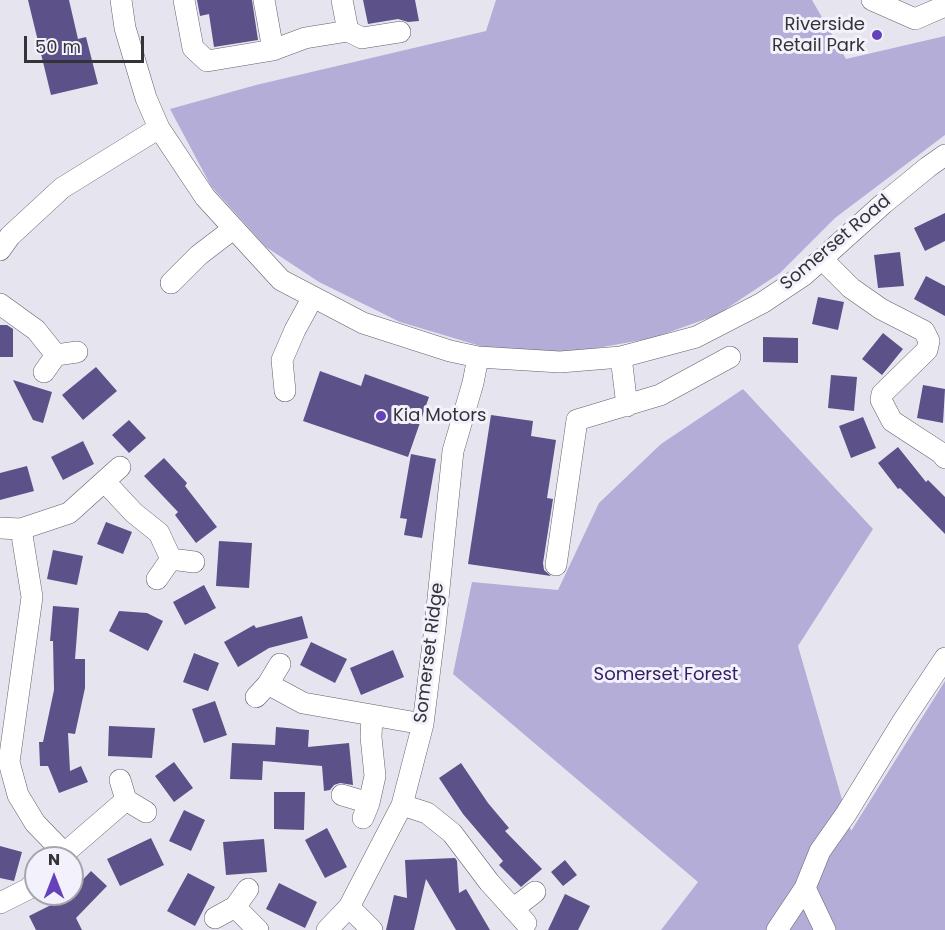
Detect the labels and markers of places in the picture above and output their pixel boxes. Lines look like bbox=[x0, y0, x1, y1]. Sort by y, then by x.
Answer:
place label: Riverside Retail Park bbox=[772, 14, 865, 57]
marker: Riverside Retail Park bbox=[870, 28, 884, 42]
place label: Kia Motors bbox=[393, 405, 486, 427]
marker: Kia Motors bbox=[374, 409, 388, 423]

